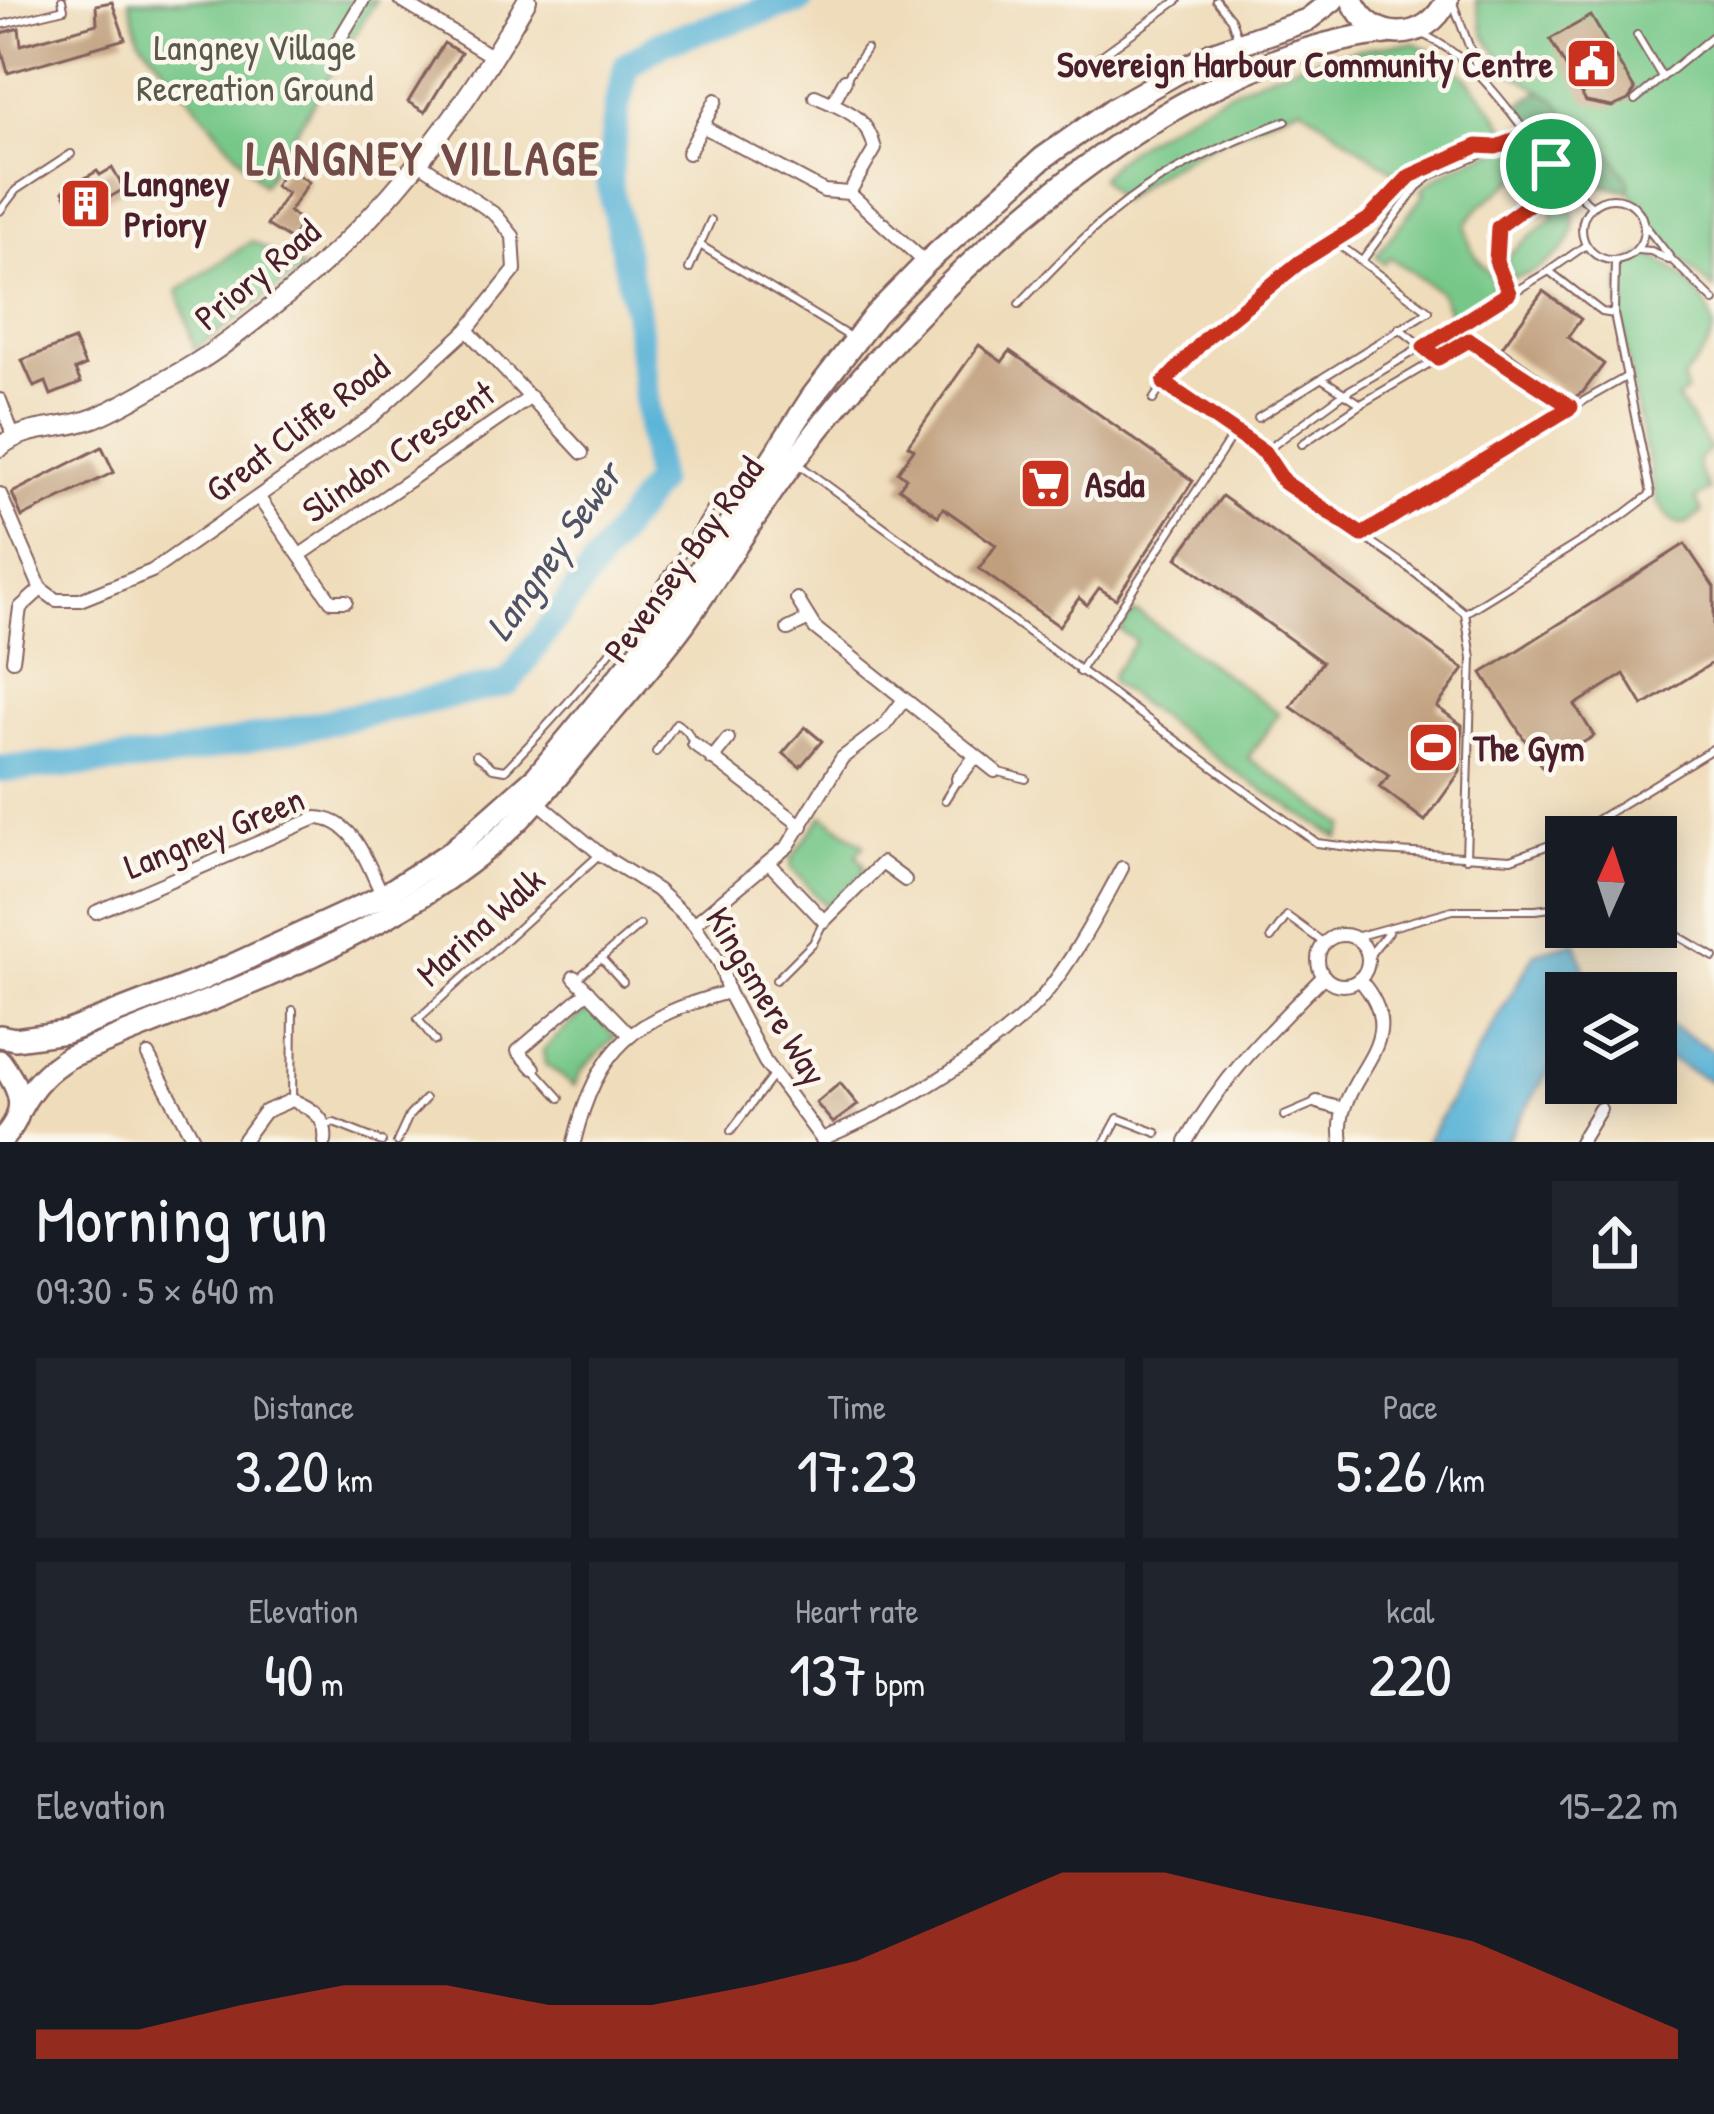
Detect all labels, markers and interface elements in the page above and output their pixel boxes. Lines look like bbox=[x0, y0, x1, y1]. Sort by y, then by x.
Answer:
park label: Langney Village Recreation Ground bbox=[137, 22, 373, 112]
public building icon: Sovereign Harbour Community Centre bbox=[1564, 36, 1620, 92]
place label: Sovereign Harbour Community Centre bbox=[1057, 39, 1554, 89]
pin bbox=[1500, 113, 1602, 215]
district label: LANGNEY VILLAGE bbox=[246, 125, 602, 190]
icon: arrive bbox=[1518, 131, 1584, 197]
place label: Langney Priory bbox=[124, 158, 230, 249]
building icon: Langney Priory bbox=[57, 176, 113, 232]
street label: Priory Road bbox=[183, 207, 330, 341]
street label: Great Cliffe Road bbox=[195, 342, 399, 513]
street label: Slindon Crescent bbox=[292, 368, 504, 533]
street label: Pevensey Bay Road bbox=[591, 446, 774, 671]
water label: Langney Sewer bbox=[472, 448, 636, 651]
supermarket icon: Asda bbox=[1018, 456, 1074, 512]
place label: Asda bbox=[1085, 459, 1145, 508]
sports icon: The Gym bbox=[1406, 720, 1462, 776]
place label: The Gym bbox=[1472, 723, 1585, 773]
street label: Langney Green bbox=[117, 773, 311, 890]
north arrow bbox=[1545, 816, 1677, 948]
map controls bbox=[1545, 816, 1677, 1104]
street label: Marina Walk bbox=[405, 855, 554, 996]
street label: Kingsmere Way bbox=[695, 897, 840, 1094]
button: layers bbox=[1545, 972, 1677, 1104]
text: Morning run bbox=[36, 1173, 328, 1263]
button: share bbox=[1552, 1181, 1678, 1307]
text: 09:30 · 5 × 640 m bbox=[36, 1263, 274, 1316]
text: Distance bbox=[253, 1385, 354, 1429]
text: Time bbox=[828, 1385, 886, 1429]
text: Pace bbox=[1383, 1385, 1438, 1429]
text: 3.20 bbox=[234, 1429, 329, 1511]
text: 17:23 bbox=[797, 1429, 917, 1511]
text: 5:26 bbox=[1336, 1429, 1427, 1511]
text: km bbox=[329, 1458, 373, 1502]
text: /km bbox=[1427, 1458, 1485, 1502]
text: Elevation bbox=[249, 1589, 358, 1633]
text: Heart rate bbox=[795, 1589, 919, 1633]
text: kcal bbox=[1386, 1589, 1434, 1633]
text: 40 bbox=[264, 1633, 313, 1715]
text: 137 bbox=[789, 1633, 867, 1715]
text: 220 bbox=[1369, 1633, 1452, 1715]
text: m bbox=[313, 1662, 343, 1706]
text: bpm bbox=[867, 1662, 925, 1706]
text: Elevation bbox=[36, 1778, 166, 1831]
text: 15–22 m bbox=[1559, 1778, 1678, 1831]

